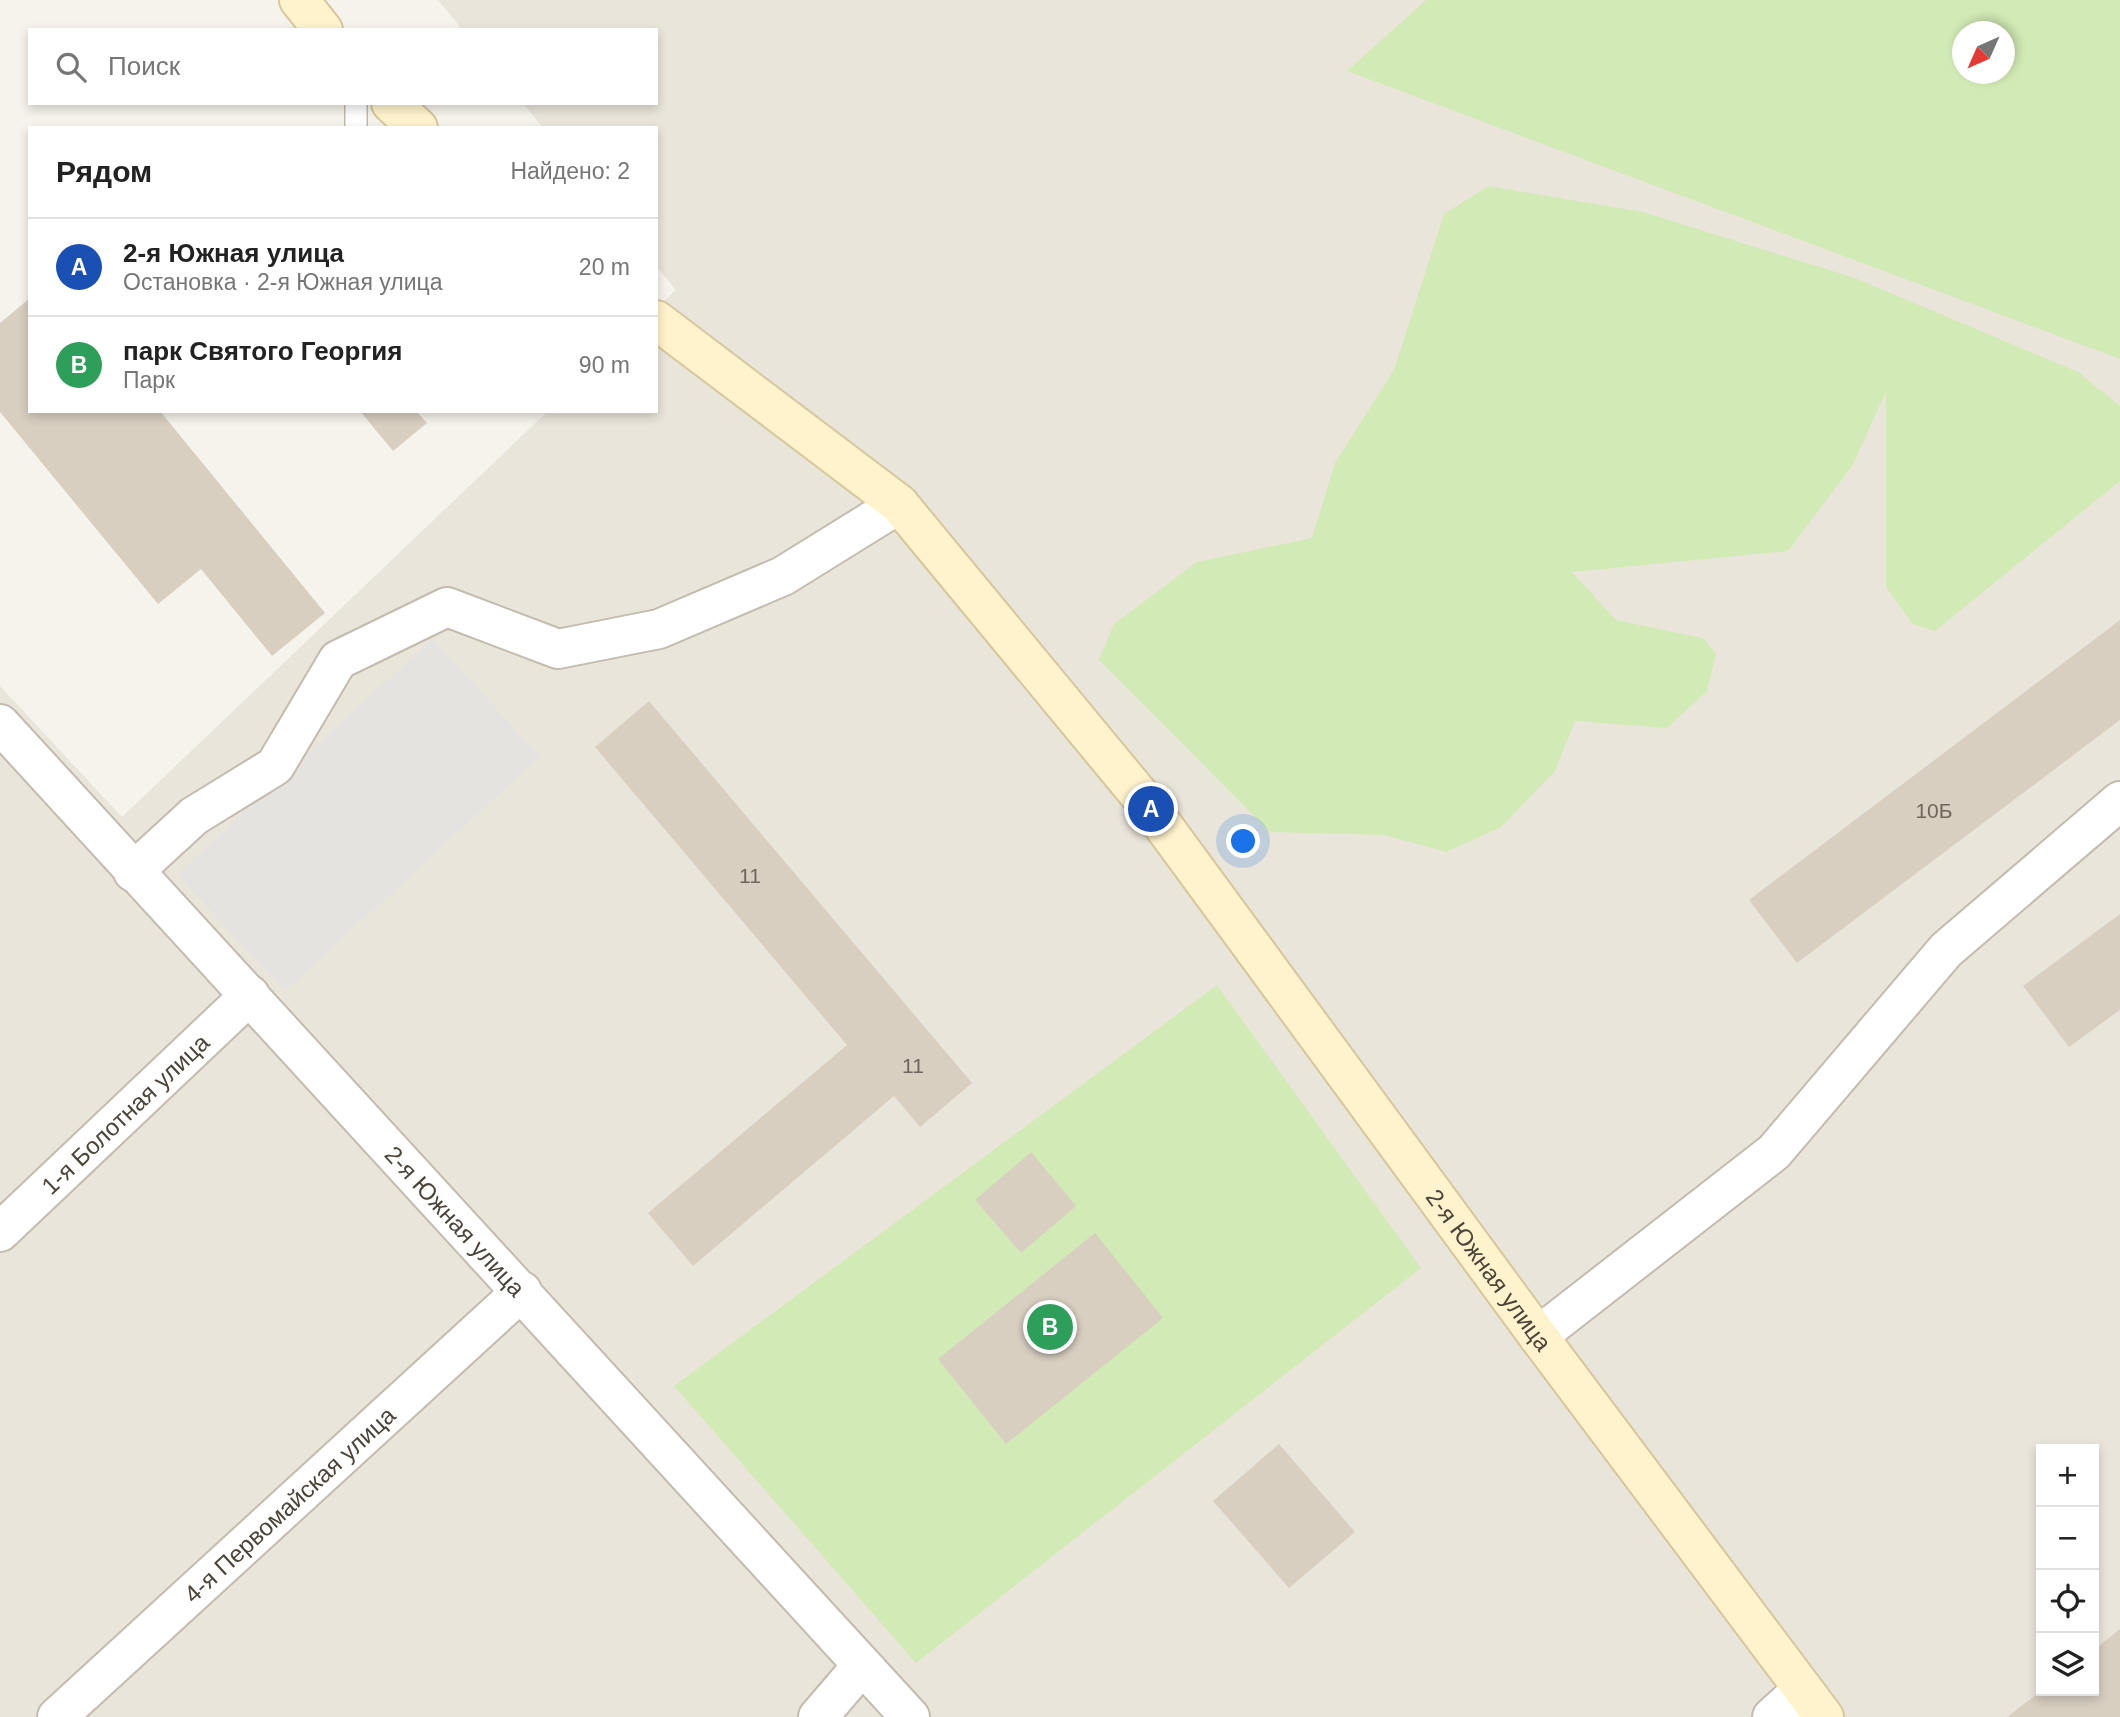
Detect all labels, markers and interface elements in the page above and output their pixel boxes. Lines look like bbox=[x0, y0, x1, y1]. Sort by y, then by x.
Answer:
north arrow bbox=[1952, 21, 2015, 84]
search box bbox=[28, 28, 658, 105]
icon: search bbox=[52, 48, 90, 86]
text: Поиск bbox=[108, 51, 180, 81]
text: Рядом bbox=[56, 155, 152, 188]
text: Найдено: 2 bbox=[510, 158, 630, 184]
text: 2-я Южная улица bbox=[123, 238, 344, 268]
text: A bbox=[71, 254, 87, 280]
text: 20 m bbox=[579, 254, 630, 280]
text: Остановка · 2-я Южная улица bbox=[123, 269, 442, 295]
text: парк Святого Георгия bbox=[123, 336, 402, 366]
text: B bbox=[71, 352, 87, 378]
text: 90 m bbox=[579, 352, 630, 378]
text: Парк bbox=[123, 367, 175, 393]
pin: A bbox=[1128, 783, 1174, 835]
house number: 10Б bbox=[1915, 799, 1953, 822]
your location bbox=[1226, 824, 1260, 858]
house number: 11 bbox=[739, 864, 761, 887]
street label: 1-я Болотная улица bbox=[36, 1028, 214, 1199]
house number: 11 bbox=[902, 1054, 924, 1077]
street label: 2-я Южная улица bbox=[380, 1140, 531, 1302]
street label: 2-я Южная улица bbox=[1421, 1184, 1558, 1356]
pin: B bbox=[1027, 1301, 1073, 1353]
street label: 4-я Первомайская улица bbox=[178, 1401, 401, 1607]
map controls bbox=[2036, 1444, 2099, 1696]
button: + bbox=[2036, 1444, 2099, 1507]
button: − bbox=[2036, 1507, 2099, 1570]
button: locate bbox=[2036, 1570, 2099, 1633]
button: layers bbox=[2036, 1633, 2099, 1696]

